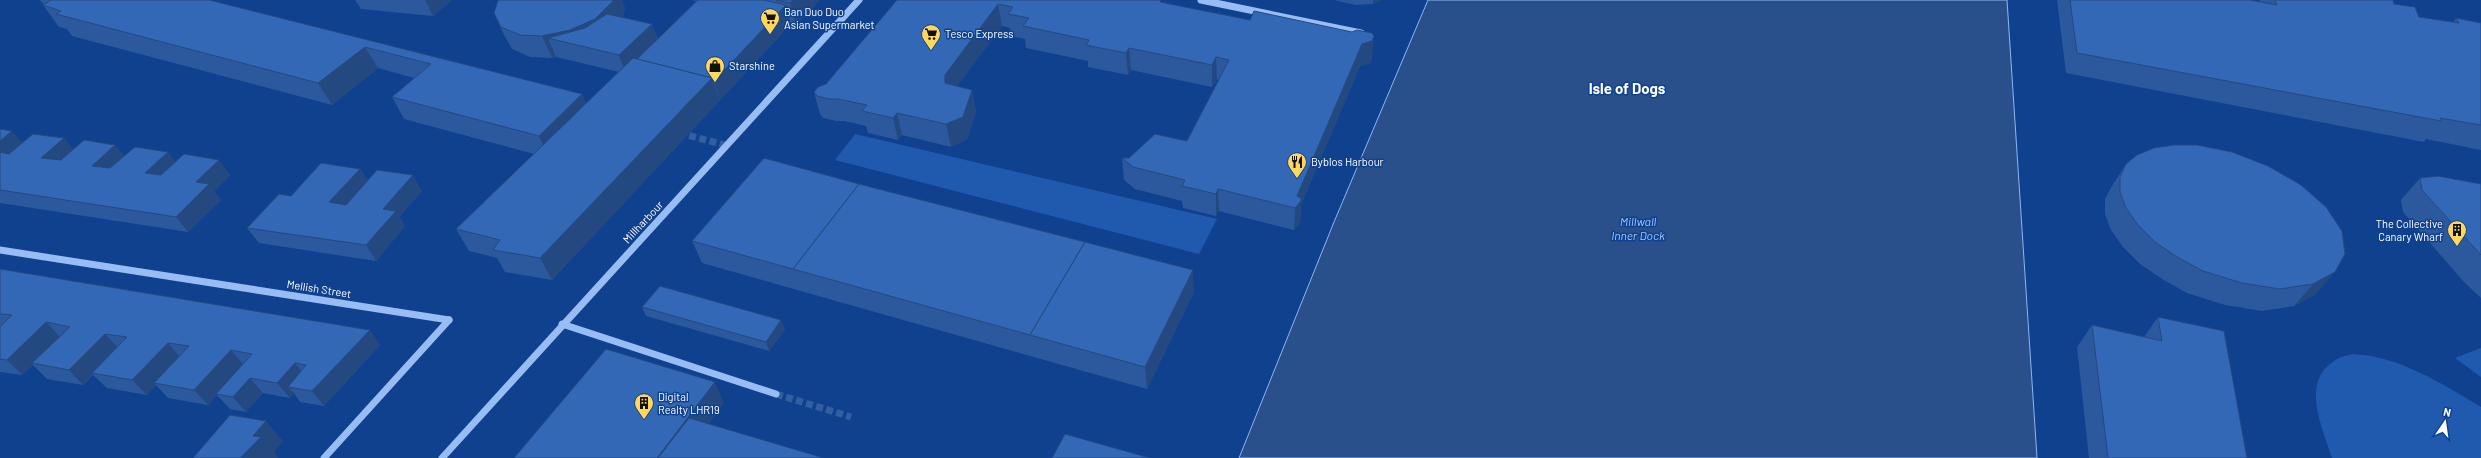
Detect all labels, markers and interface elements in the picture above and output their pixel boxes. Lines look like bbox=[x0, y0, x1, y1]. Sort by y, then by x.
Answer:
place label: Ban Duo Duo Asian Supermarket bbox=[784, 5, 875, 31]
supermarket icon: Ban Duo Duo Asian Supermarket bbox=[759, 7, 781, 35]
supermarket icon: Tesco Express bbox=[920, 23, 942, 51]
place label: Tesco Express bbox=[945, 27, 1014, 40]
shop icon: Starshine bbox=[704, 55, 726, 83]
place label: Starshine bbox=[729, 59, 775, 72]
district label: Isle of Dogs bbox=[1589, 79, 1666, 97]
restaurant icon: Byblos Harbour bbox=[1286, 151, 1308, 179]
place label: Byblos Harbour bbox=[1311, 155, 1384, 168]
street label: Millharbour bbox=[620, 198, 666, 246]
water label: Millwall Inner Dock bbox=[1611, 214, 1665, 242]
place label: The Collective Canary Wharf bbox=[2376, 217, 2443, 243]
building icon: The Collective Canary Wharf bbox=[2446, 219, 2468, 247]
street label: Mellish Street bbox=[286, 277, 352, 300]
place label: Digital Realty LHR19 bbox=[658, 390, 720, 416]
building icon: Digital Realty LHR19 bbox=[633, 392, 655, 420]
north arrow bbox=[2425, 402, 2465, 442]
text: N bbox=[2442, 405, 2452, 419]

